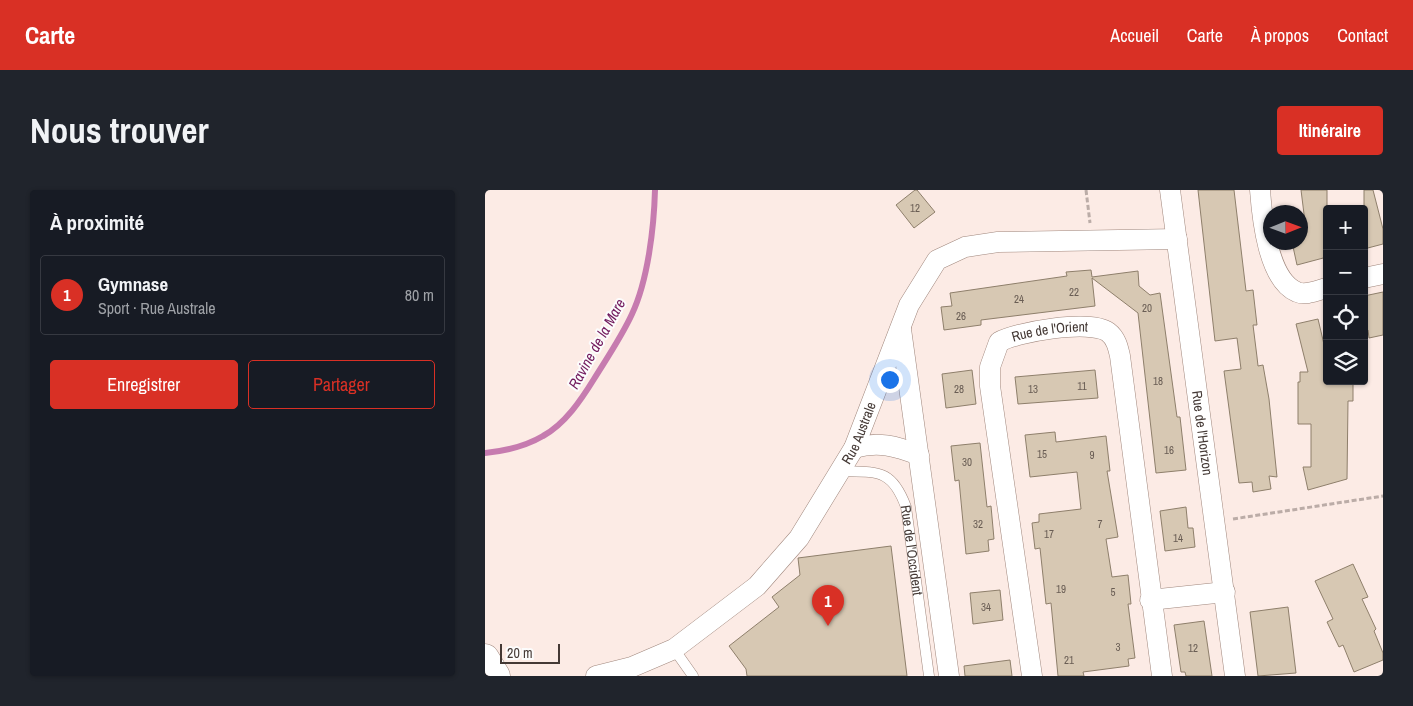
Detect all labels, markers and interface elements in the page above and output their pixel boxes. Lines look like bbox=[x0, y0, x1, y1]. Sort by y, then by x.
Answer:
text: Carte bbox=[25, 19, 75, 51]
text: Accueil bbox=[1110, 23, 1159, 48]
text: Carte bbox=[1187, 23, 1223, 48]
text: À propos bbox=[1251, 23, 1309, 48]
text: Contact bbox=[1337, 23, 1388, 48]
button: Itinéraire bbox=[1277, 106, 1383, 155]
text: Nous trouver bbox=[30, 107, 209, 154]
house number: 12 bbox=[910, 201, 920, 215]
north arrow bbox=[1263, 205, 1308, 250]
map controls bbox=[1323, 205, 1368, 385]
button: + bbox=[1323, 205, 1368, 250]
text: À proximité bbox=[50, 208, 144, 237]
button: − bbox=[1323, 250, 1368, 295]
text: Gymnase bbox=[98, 271, 168, 297]
text: 1 bbox=[63, 284, 71, 306]
text: 80 m bbox=[405, 284, 434, 306]
house number: 22 bbox=[1069, 285, 1079, 299]
house number: 24 bbox=[1014, 292, 1024, 306]
water label: Ravine de la Mare bbox=[563, 295, 630, 393]
button: locate bbox=[1323, 295, 1368, 340]
text: Sport · Rue Australe bbox=[98, 297, 215, 319]
house number: 20 bbox=[1142, 301, 1152, 315]
house number: 26 bbox=[956, 309, 966, 323]
street label: Rue de l'Orient bbox=[1009, 318, 1088, 346]
button: layers bbox=[1323, 340, 1368, 385]
button: Enregistrer bbox=[50, 360, 238, 409]
button: Partager bbox=[248, 360, 435, 409]
your location bbox=[877, 367, 903, 393]
house number: 18 bbox=[1153, 374, 1163, 388]
house number: 11 bbox=[1077, 379, 1087, 393]
house number: 28 bbox=[954, 382, 964, 396]
house number: 13 bbox=[1028, 382, 1038, 396]
street label: Rue de l'Horizon bbox=[1188, 389, 1217, 476]
street label: Rue Australe bbox=[837, 399, 880, 467]
house number: 16 bbox=[1164, 443, 1174, 457]
house number: 15 bbox=[1037, 447, 1047, 461]
house number: 9 bbox=[1089, 448, 1095, 462]
house number: 30 bbox=[962, 455, 972, 469]
street label: Rue de l'Occident bbox=[897, 504, 927, 596]
house number: 32 bbox=[973, 517, 983, 531]
house number: 7 bbox=[1097, 517, 1103, 531]
house number: 17 bbox=[1044, 527, 1054, 541]
house number: 14 bbox=[1173, 531, 1183, 545]
house number: 19 bbox=[1056, 582, 1066, 596]
pin: 1 bbox=[812, 585, 844, 626]
house number: 5 bbox=[1110, 585, 1116, 599]
house number: 34 bbox=[981, 600, 991, 614]
house number: 3 bbox=[1115, 640, 1121, 654]
scale bar bbox=[500, 641, 560, 664]
house number: 12 bbox=[1188, 641, 1198, 655]
text: 20 m bbox=[507, 644, 533, 662]
house number: 21 bbox=[1064, 653, 1074, 667]

